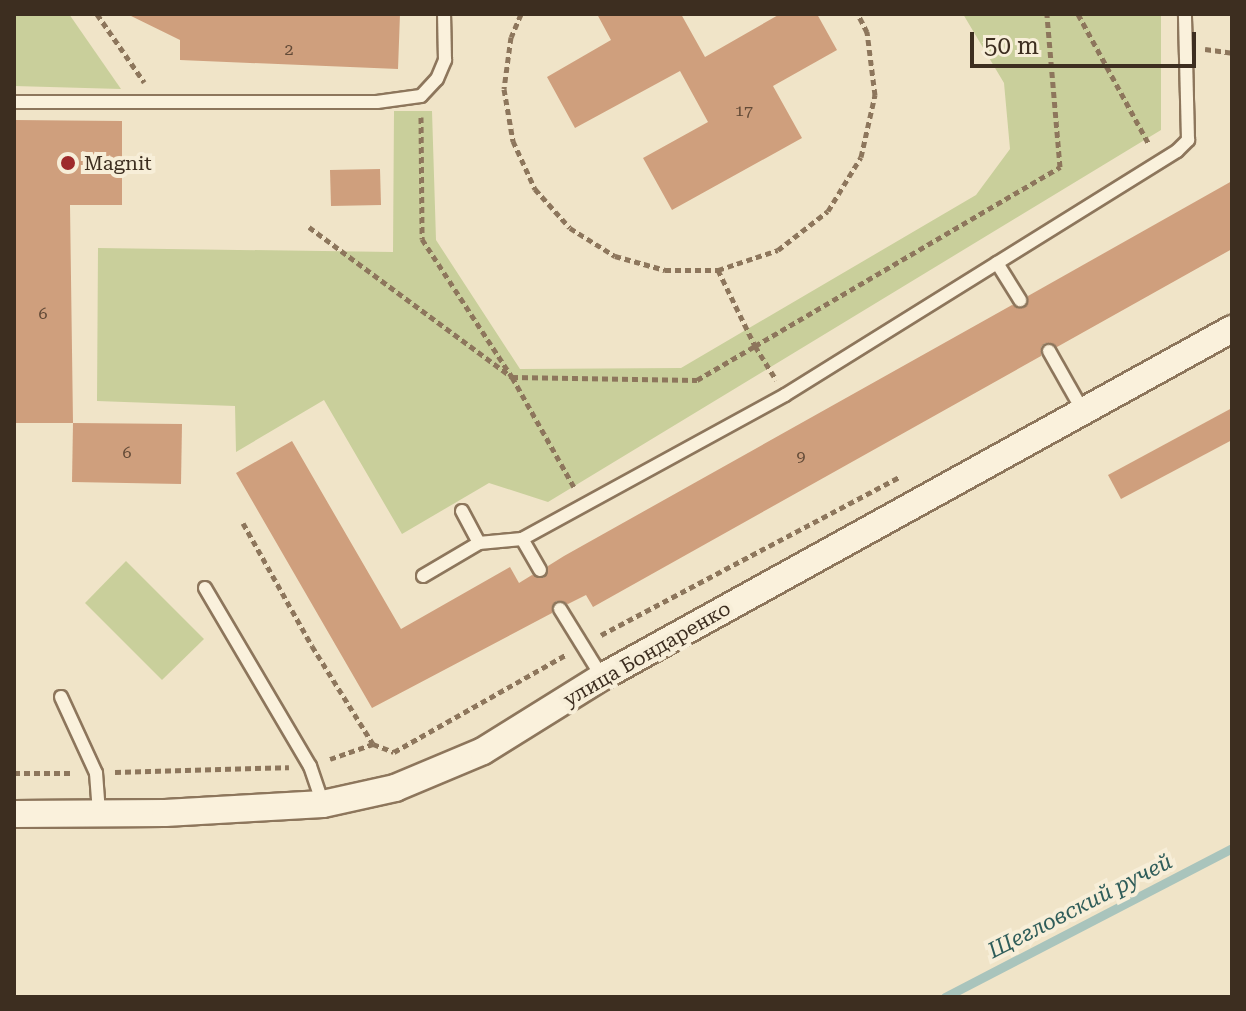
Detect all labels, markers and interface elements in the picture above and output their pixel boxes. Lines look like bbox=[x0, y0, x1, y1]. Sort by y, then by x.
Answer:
scale bar bbox=[974, 16, 1200, 66]
text: 50 m bbox=[984, 32, 1039, 60]
house number: 2 bbox=[285, 40, 293, 60]
house number: 17 bbox=[735, 101, 753, 121]
place label: Magnit bbox=[84, 151, 152, 175]
marker: Magnit bbox=[59, 154, 77, 172]
house number: 6 bbox=[39, 304, 47, 324]
house number: 6 bbox=[123, 443, 131, 463]
house number: 9 bbox=[797, 447, 805, 467]
street label: улица Бондаренко bbox=[559, 596, 735, 712]
water label: Щегловский ручей bbox=[984, 848, 1176, 964]

